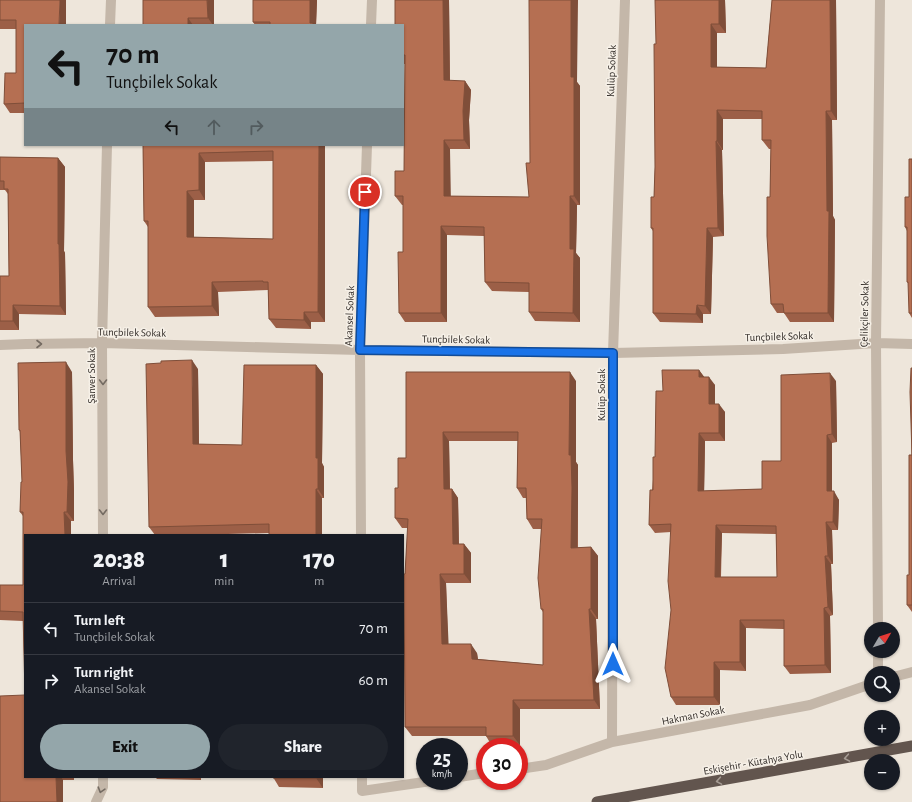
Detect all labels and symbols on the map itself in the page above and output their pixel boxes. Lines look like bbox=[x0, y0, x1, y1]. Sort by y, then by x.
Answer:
street label: Kulüp Sokak bbox=[605, 45, 618, 97]
pin bbox=[348, 175, 382, 209]
street label: Çelikçiler Sokak bbox=[858, 281, 871, 347]
street label: Akansel Sokak bbox=[343, 285, 356, 347]
street label: Tunçbilek Sokak bbox=[98, 326, 166, 339]
street label: Tunçbilek Sokak bbox=[745, 330, 813, 343]
street label: Tunçbilek Sokak bbox=[422, 333, 490, 346]
one-way arrow bbox=[36, 340, 42, 348]
street label: Şanver Sokak bbox=[86, 348, 97, 404]
street label: Kulüp Sokak bbox=[596, 369, 607, 421]
one-way arrow bbox=[99, 379, 107, 385]
one-way arrow bbox=[99, 509, 107, 515]
north arrow bbox=[864, 622, 900, 658]
position arrow bbox=[592, 643, 634, 685]
street label: Hakman Sokak bbox=[661, 704, 726, 727]
speed limit sign: 30 bbox=[476, 738, 528, 790]
street label: Eskişehir - Kütahya Yolu bbox=[702, 748, 804, 777]
one-way arrow bbox=[844, 754, 850, 762]
one-way arrow bbox=[716, 776, 722, 785]
one-way arrow bbox=[97, 786, 106, 793]

